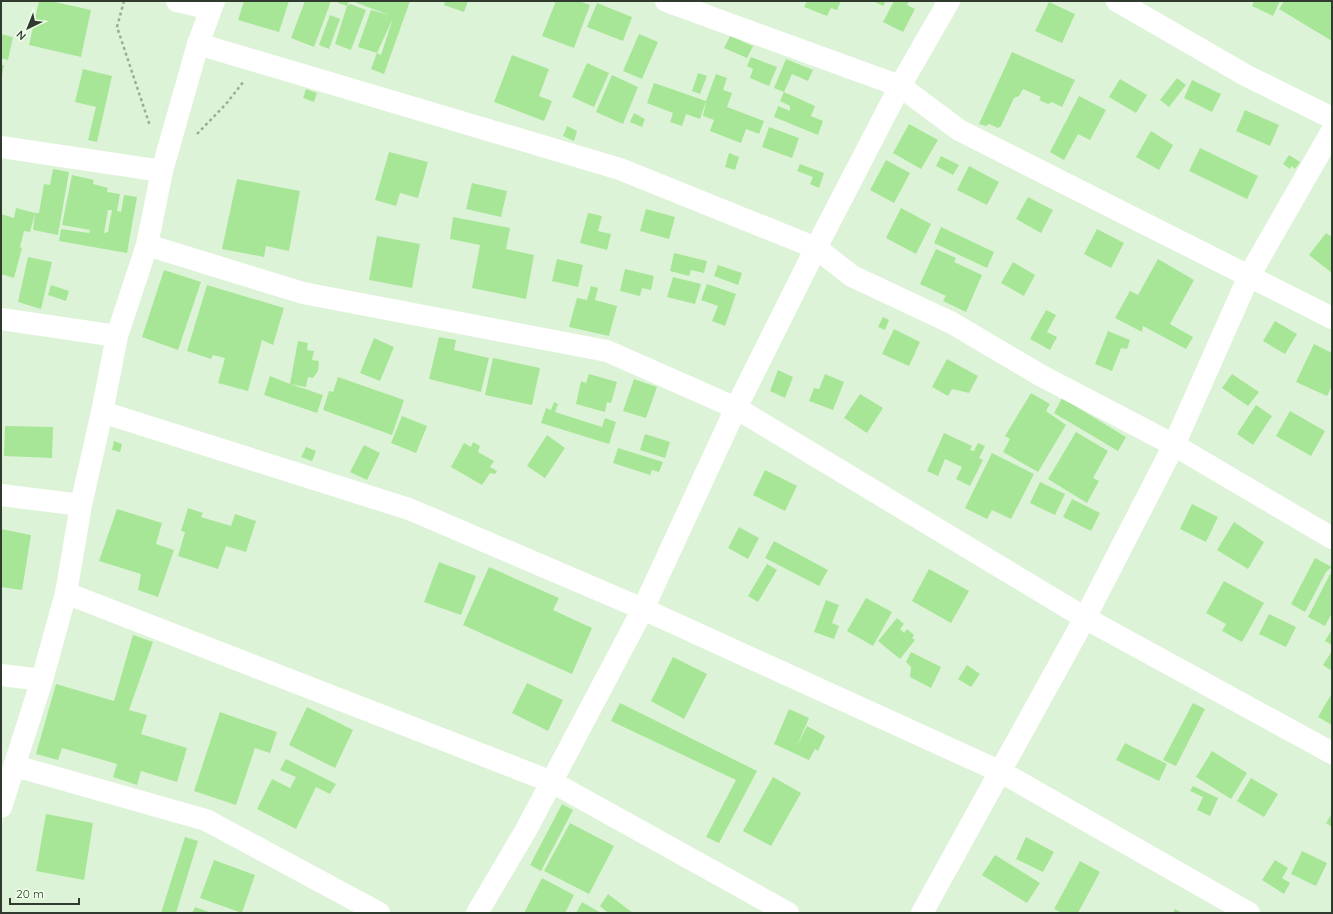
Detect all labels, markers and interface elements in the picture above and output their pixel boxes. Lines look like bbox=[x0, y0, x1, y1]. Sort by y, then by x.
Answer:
north arrow bbox=[8, 8, 48, 48]
text: N bbox=[13, 27, 29, 43]
scale bar bbox=[10, 880, 79, 906]
text: 20 m bbox=[16, 886, 44, 901]

